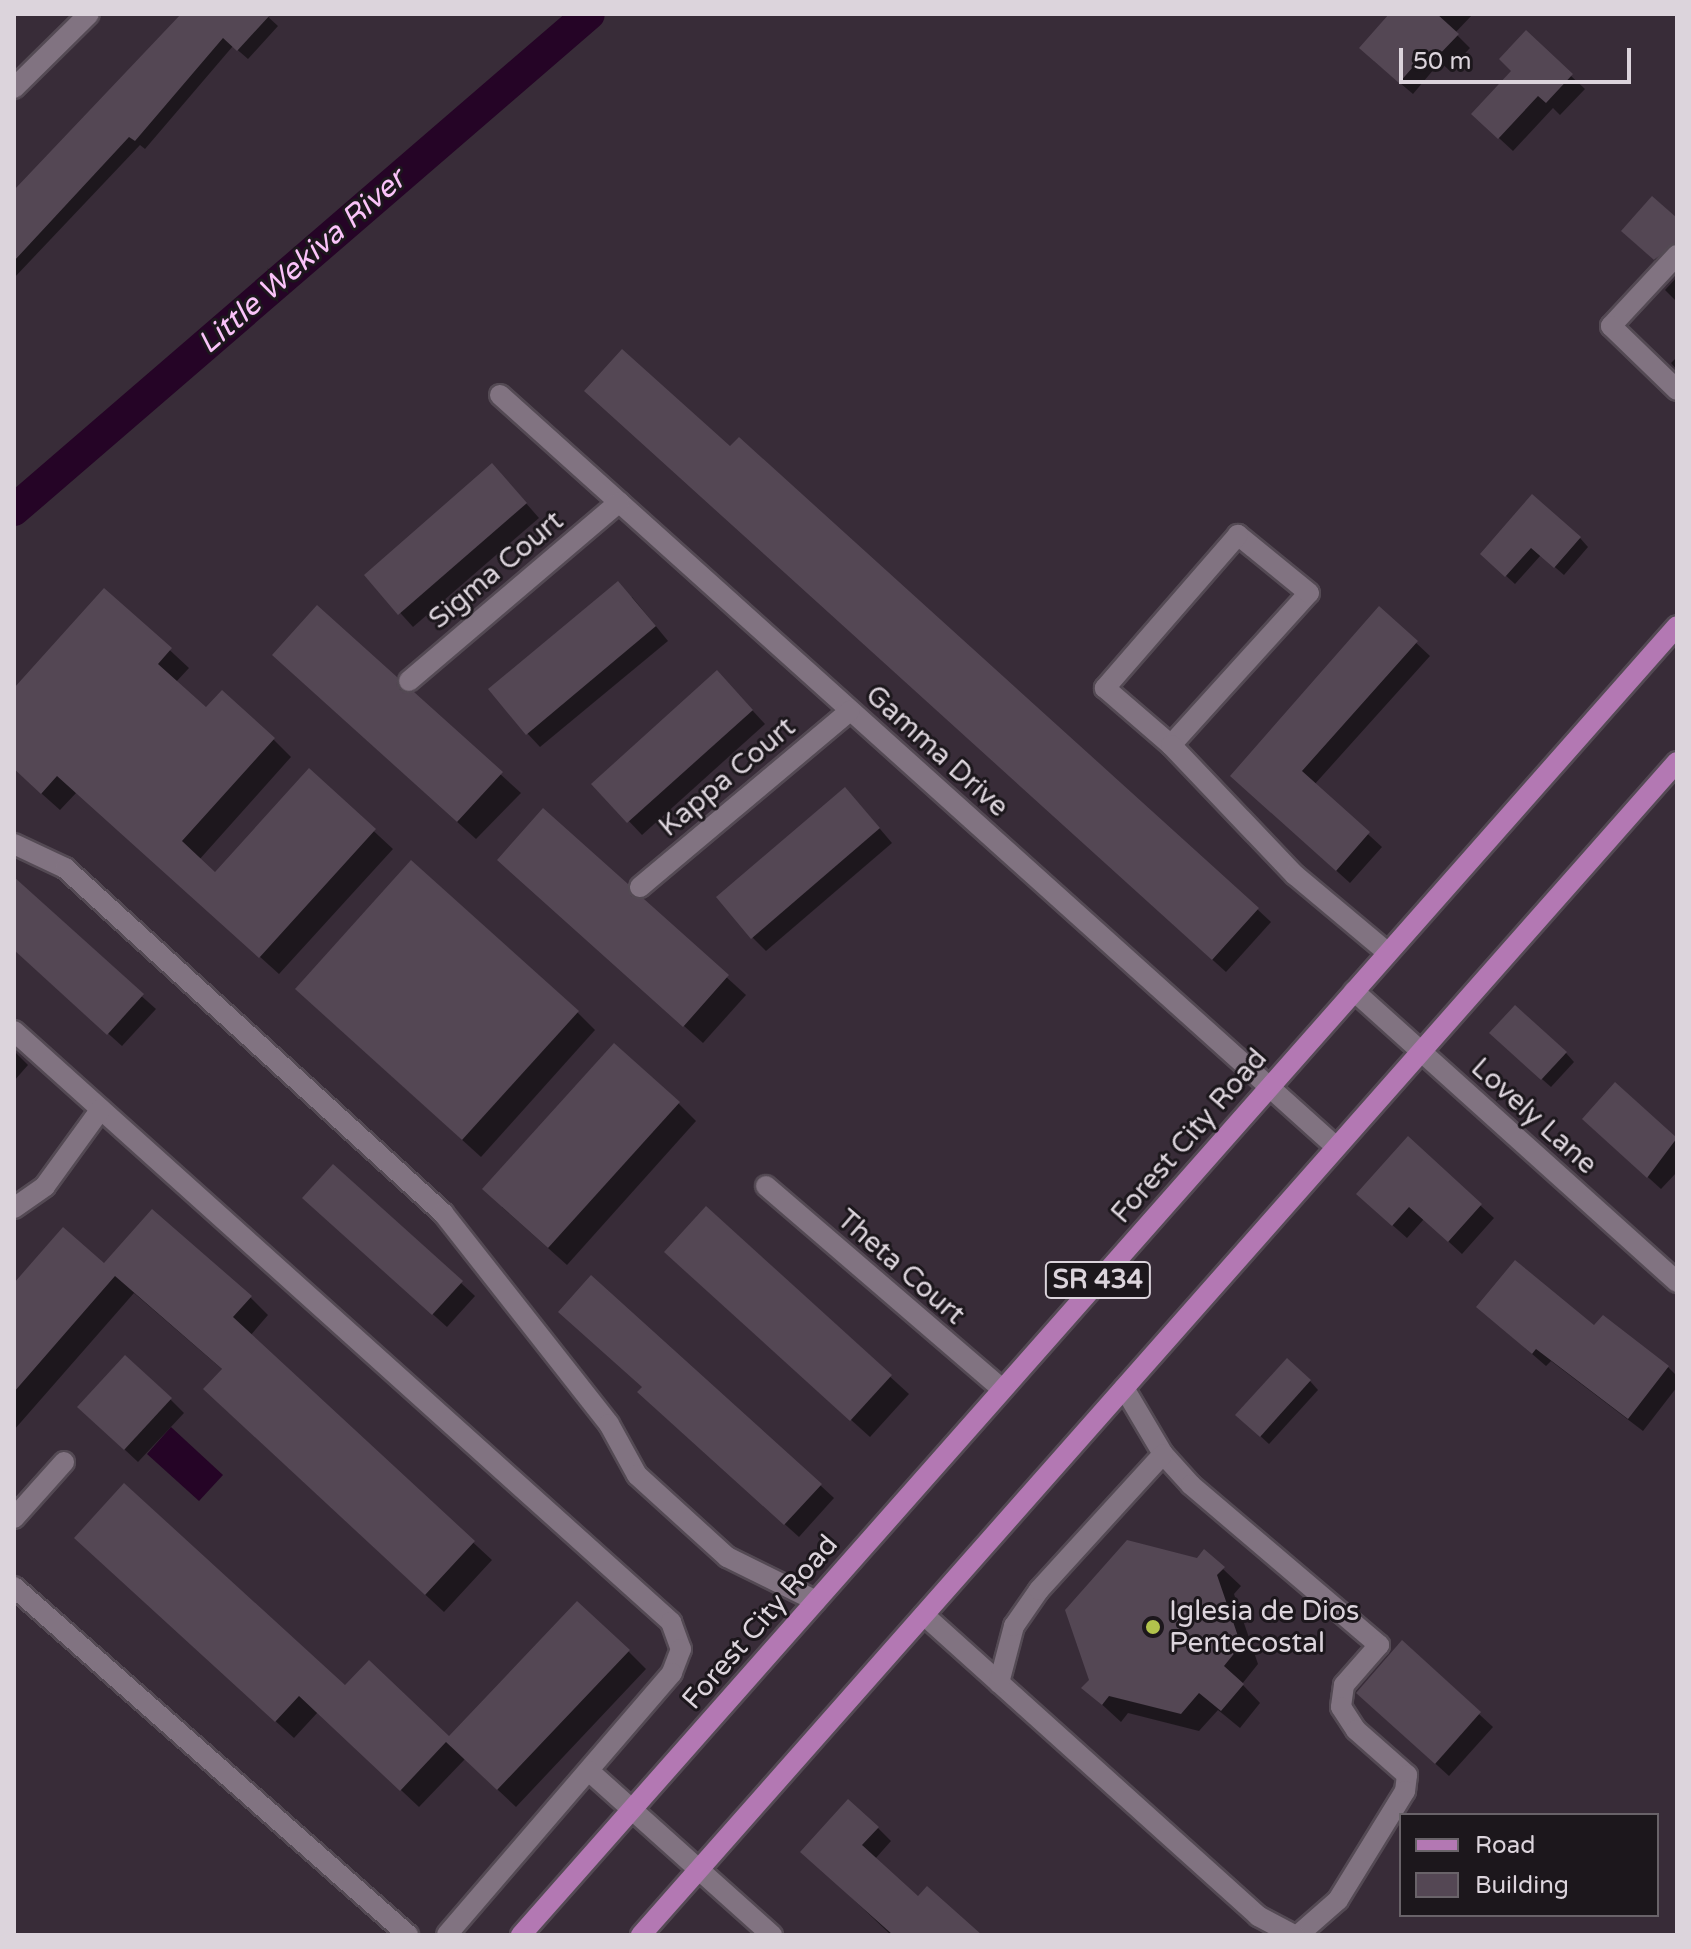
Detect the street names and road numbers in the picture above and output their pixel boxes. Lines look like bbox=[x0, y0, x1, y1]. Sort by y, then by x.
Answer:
street label: Sigma Court bbox=[422, 504, 570, 636]
street label: Gamma Drive bbox=[859, 678, 1015, 824]
street label: Kappa Court bbox=[652, 710, 802, 844]
street label: Forest City Road bbox=[1104, 1042, 1274, 1230]
street label: Lovely Lane bbox=[1464, 1051, 1604, 1181]
street label: Theta Court bbox=[830, 1202, 972, 1332]
road number: SR 434 bbox=[1044, 1258, 1152, 1302]
street label: Forest City Road bbox=[675, 1528, 845, 1716]

